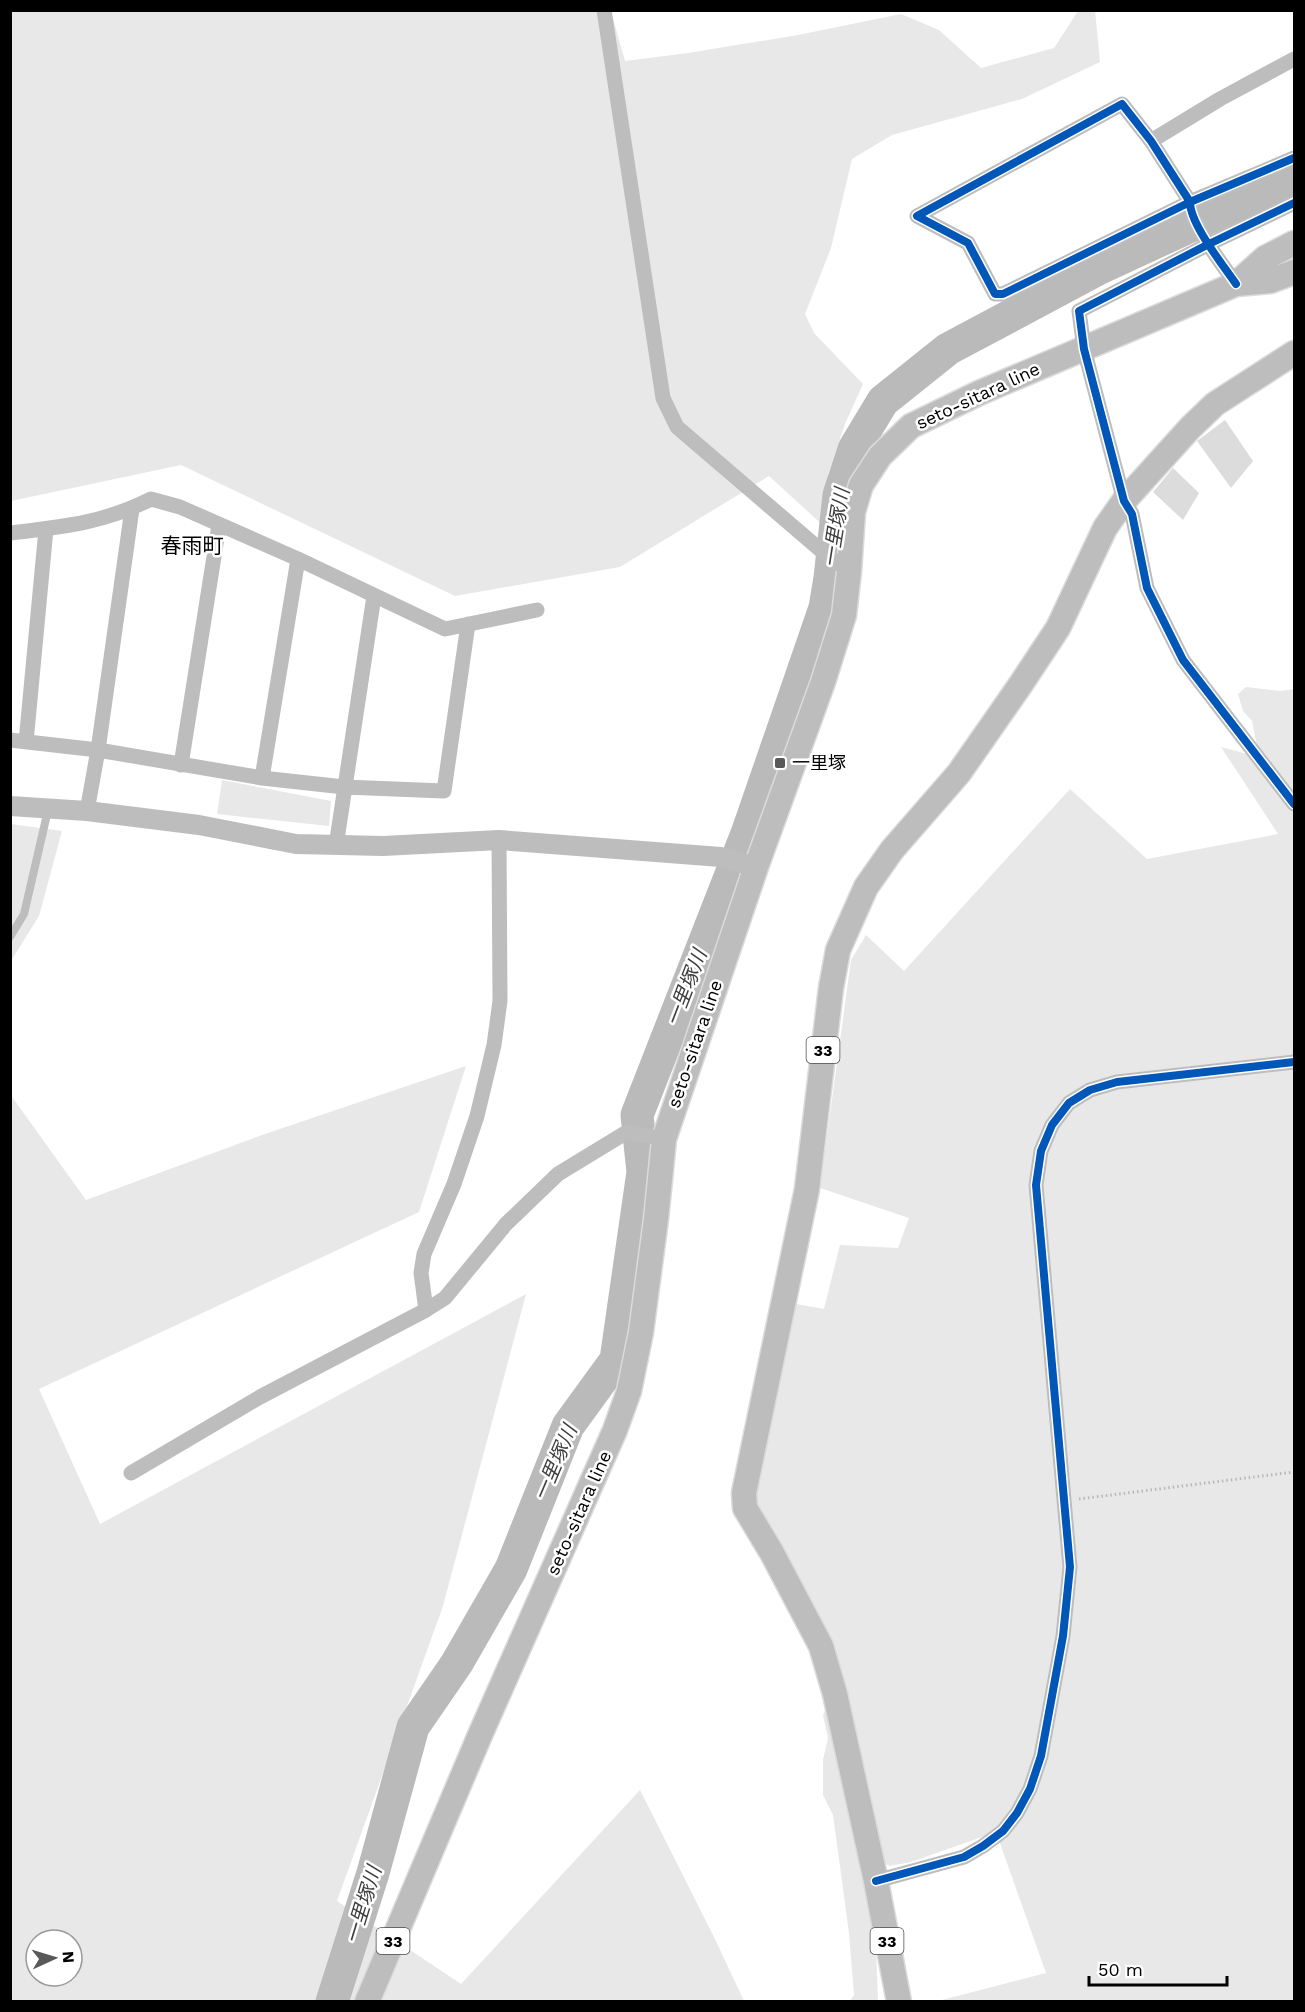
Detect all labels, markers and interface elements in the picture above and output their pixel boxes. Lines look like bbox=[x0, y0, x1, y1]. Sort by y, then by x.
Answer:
street label: seto-sitara line bbox=[913, 358, 1043, 433]
water label: 一里塚川 bbox=[818, 485, 854, 569]
district label: 春雨町 bbox=[161, 533, 224, 558]
place label: 一里塚 bbox=[792, 752, 846, 773]
marker: 一里塚 bbox=[773, 756, 787, 770]
water label: 一里塚川 bbox=[660, 944, 712, 1030]
street label: seto-sitara line bbox=[663, 977, 726, 1111]
road number: 33 bbox=[806, 1037, 840, 1063]
water label: 一里塚川 bbox=[528, 1420, 582, 1505]
street label: seto-sitara line bbox=[542, 1447, 615, 1578]
water label: 一里塚川 bbox=[340, 1861, 387, 1947]
north arrow bbox=[24, 1928, 84, 1988]
road number: 33 bbox=[376, 1928, 410, 1954]
road number: 33 bbox=[870, 1928, 904, 1954]
scale bar bbox=[1089, 1949, 1227, 1987]
text: N bbox=[59, 1950, 78, 1964]
text: 50 m bbox=[1098, 1959, 1143, 1980]

